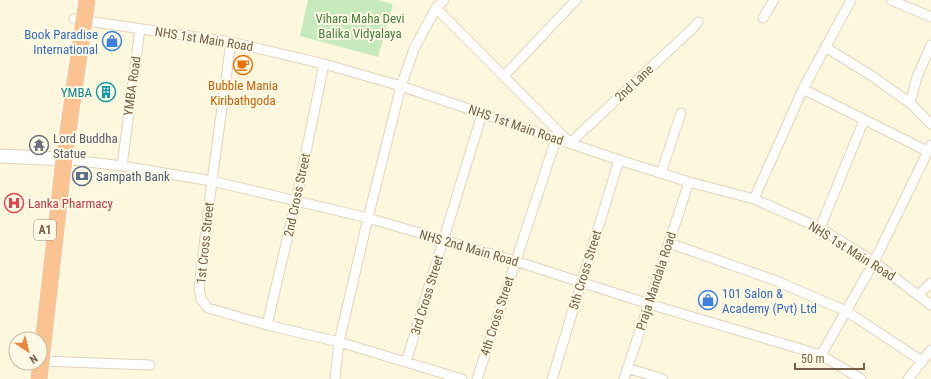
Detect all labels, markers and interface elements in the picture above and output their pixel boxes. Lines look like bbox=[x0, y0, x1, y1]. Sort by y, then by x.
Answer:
park label: Vihara Maha Devi Balika Vidyalaya bbox=[315, 11, 405, 41]
street label: NHS 1st Main Road bbox=[154, 24, 254, 54]
place label: Book Paradise International bbox=[24, 27, 98, 57]
shop icon: Book Paradise International bbox=[101, 30, 123, 52]
cafe icon: Bubble Mania Kiribathgoda bbox=[232, 54, 254, 76]
street label: YMBA Road bbox=[120, 55, 144, 117]
street label: 2nd Lane bbox=[612, 62, 656, 104]
place label: Bubble Mania Kiribathgoda bbox=[208, 78, 278, 108]
building icon: YMBA bbox=[95, 81, 117, 103]
place label: YMBA bbox=[61, 85, 92, 100]
street label: NHS 1st Main Road bbox=[467, 102, 565, 148]
place label: Lord Buddha Statue bbox=[53, 131, 118, 161]
temple icon: Lord Buddha Statue bbox=[28, 134, 50, 156]
street label: 2nd Cross Street bbox=[281, 152, 313, 238]
bank icon: Sampath Bank bbox=[71, 165, 93, 187]
place label: Sampath Bank bbox=[96, 169, 170, 184]
hospital icon: Lanka Pharmacy bbox=[3, 192, 25, 214]
place label: Lanka Pharmacy bbox=[28, 196, 113, 211]
street label: 1st Cross Street bbox=[193, 201, 217, 285]
street label: NHS 1st Main Road bbox=[806, 218, 898, 284]
road number: A1 bbox=[34, 220, 56, 240]
street label: NHS 2nd Main Road bbox=[418, 227, 520, 269]
street label: 5th Cross Street bbox=[566, 228, 604, 312]
street label: Praja Mandala Road bbox=[633, 230, 679, 332]
street label: 3rd Cross Street bbox=[408, 253, 446, 337]
street label: 4th Cross Street bbox=[477, 274, 517, 358]
place label: 101 Salon & Academy (Pvt) Ltd bbox=[722, 286, 817, 316]
shop icon: 101 Salon & Academy (Pvt) Ltd bbox=[697, 289, 719, 311]
north arrow bbox=[8, 331, 48, 371]
scale bar bbox=[795, 345, 864, 371]
text: N bbox=[27, 352, 40, 366]
text: 50 m bbox=[801, 352, 825, 366]

